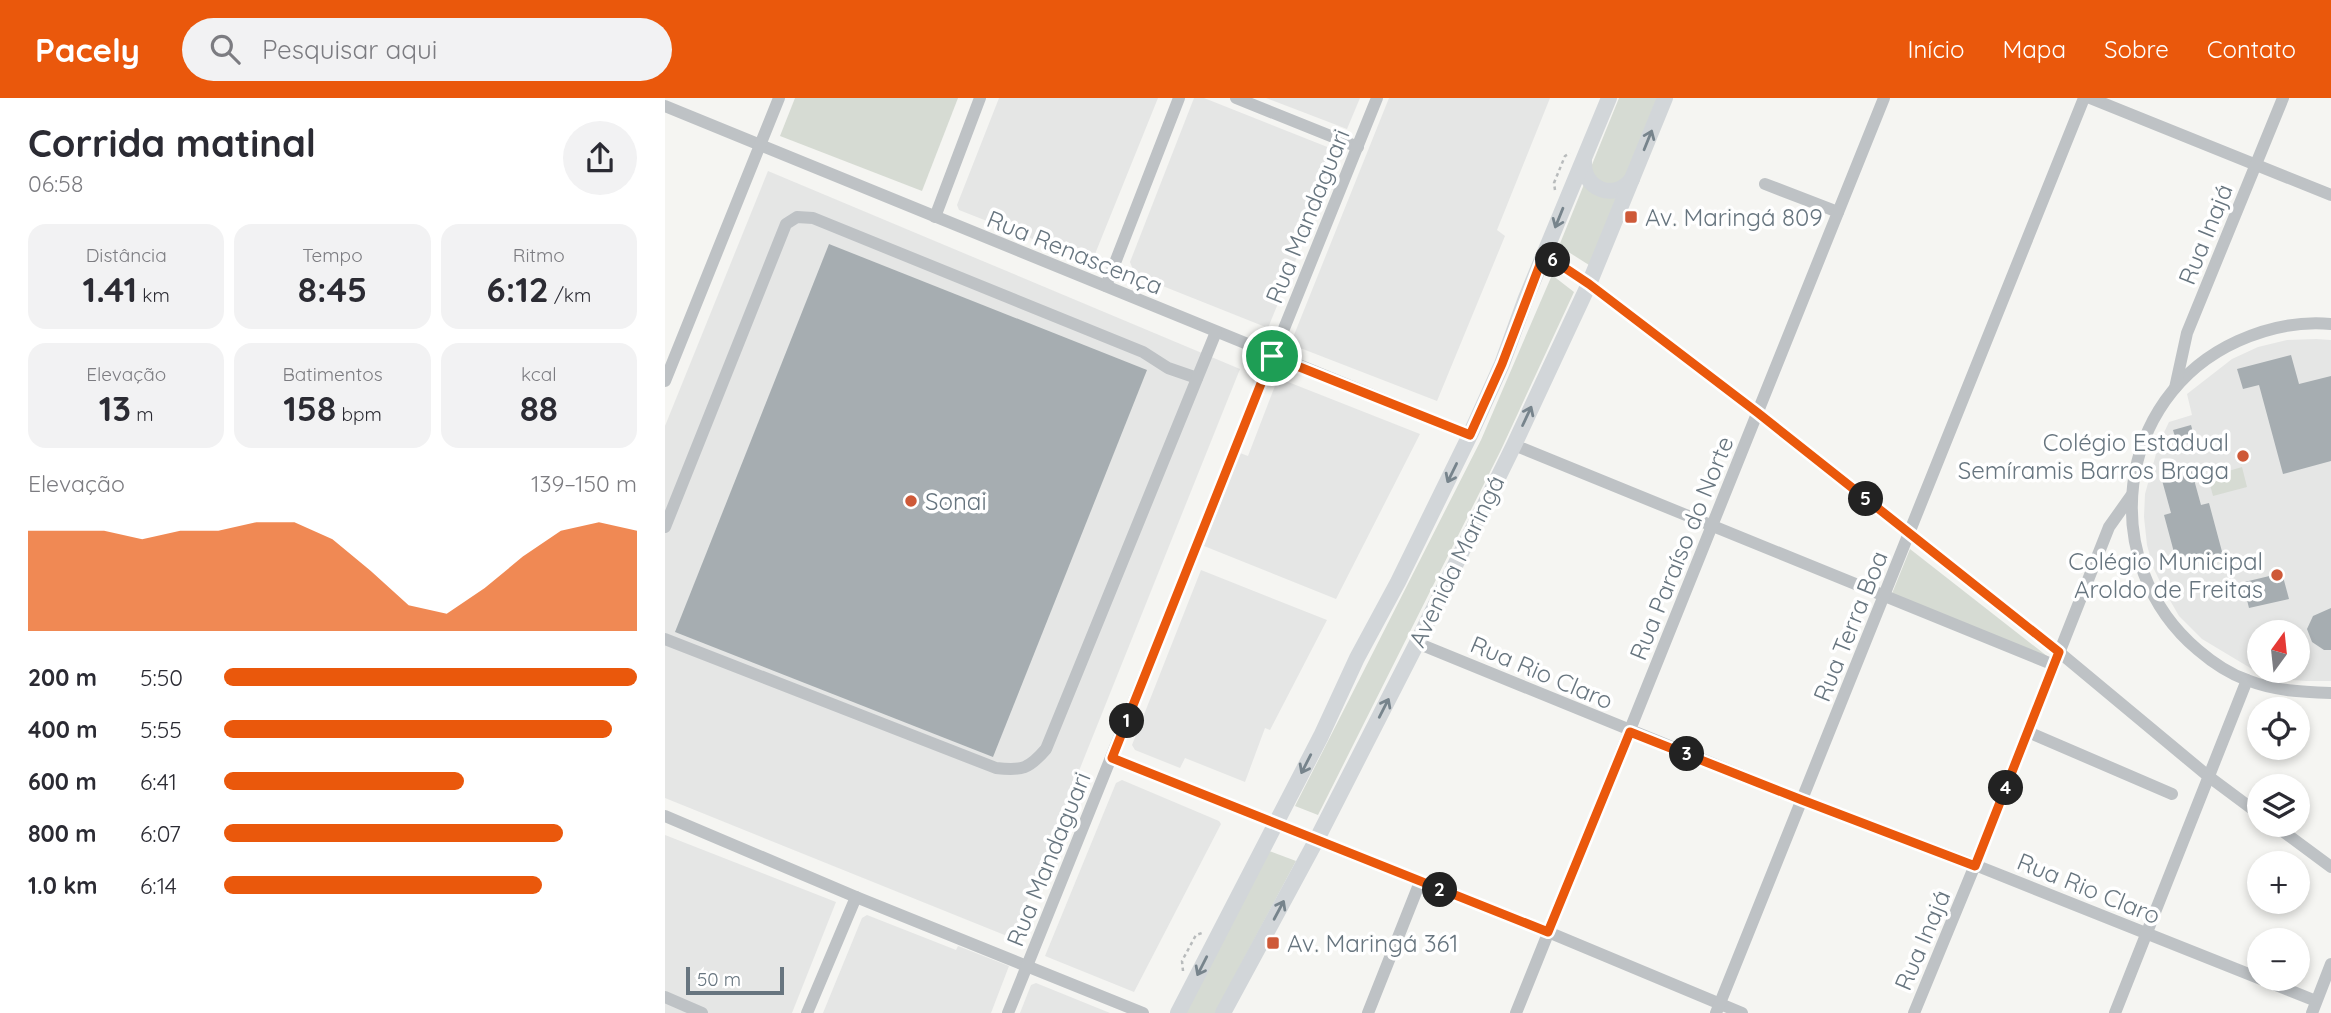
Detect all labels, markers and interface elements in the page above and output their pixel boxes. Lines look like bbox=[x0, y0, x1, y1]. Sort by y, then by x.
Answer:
search box bbox=[182, 18, 672, 81]
text: Pacely bbox=[35, 29, 140, 70]
icon: search bbox=[206, 30, 244, 68]
text: Pesquisar aqui bbox=[262, 33, 437, 66]
text: Início bbox=[1907, 34, 1964, 64]
text: Mapa bbox=[2002, 34, 2066, 64]
text: Sobre bbox=[2104, 34, 2169, 64]
text: Contato bbox=[2207, 34, 2296, 64]
text: Corrida matinal bbox=[28, 119, 316, 167]
button: share bbox=[563, 121, 637, 195]
street label: Rua Mandaguari bbox=[1258, 124, 1356, 308]
one-way arrow bbox=[1642, 130, 1655, 152]
text: 06:58 bbox=[28, 169, 83, 198]
street label: Rua Inajá bbox=[2171, 179, 2239, 289]
place label: Av. Maringá 809 bbox=[1645, 202, 1823, 232]
street label: Rua Renascença bbox=[983, 203, 1167, 301]
one-way arrow bbox=[1552, 207, 1565, 228]
marker: Av. Maringá 809 bbox=[1623, 209, 1639, 225]
pin: 6 bbox=[1535, 242, 1571, 278]
text: Distância bbox=[86, 243, 167, 267]
text: Tempo bbox=[302, 243, 363, 267]
text: Ritmo bbox=[513, 243, 565, 267]
text: 6 bbox=[1547, 247, 1558, 271]
text: 1.41 bbox=[83, 267, 137, 311]
text: 8:45 bbox=[298, 267, 367, 311]
text: 6:12 bbox=[486, 267, 549, 311]
text: km bbox=[137, 283, 170, 307]
text: /km bbox=[549, 283, 591, 307]
pin bbox=[1242, 326, 1302, 386]
icon: arrive bbox=[1253, 337, 1291, 375]
text: Elevação bbox=[86, 362, 166, 386]
text: Batimentos bbox=[282, 362, 383, 386]
text: kcal bbox=[521, 362, 557, 386]
text: 13 bbox=[99, 386, 131, 430]
text: 158 bbox=[283, 386, 336, 430]
text: 88 bbox=[520, 386, 558, 430]
text: m bbox=[131, 402, 154, 426]
text: bpm bbox=[336, 402, 382, 426]
one-way arrow bbox=[1521, 406, 1535, 427]
place label: Colégio Estadual Semíramis Barros Braga bbox=[1958, 427, 2229, 485]
street label: Rua Paraíso do Norte bbox=[1622, 432, 1740, 664]
marker: Colégio Estadual Semíramis Barros Braga bbox=[2235, 448, 2251, 464]
one-way arrow bbox=[1444, 462, 1458, 483]
text: Elevação bbox=[28, 469, 125, 498]
text: 139–150 m bbox=[531, 469, 637, 498]
street label: Avenida Maringá bbox=[1401, 470, 1511, 652]
pin: 5 bbox=[1849, 482, 1883, 516]
place label: Sonai bbox=[925, 486, 987, 516]
text: 5 bbox=[1860, 486, 1871, 510]
marker: Sonai bbox=[903, 493, 919, 509]
street label: Rua Terra Boa bbox=[1806, 546, 1894, 706]
place label: Colégio Municipal Aroldo de Freitas bbox=[2068, 546, 2263, 604]
marker: Colégio Municipal Aroldo de Freitas bbox=[2269, 567, 2285, 583]
north arrow bbox=[2247, 620, 2310, 682]
map controls bbox=[2247, 620, 2310, 991]
street label: Rua Rio Claro bbox=[1466, 629, 1618, 715]
text: 200 m bbox=[28, 663, 97, 692]
text: 5:50 bbox=[140, 663, 183, 692]
button: locate bbox=[2247, 697, 2310, 760]
one-way arrow bbox=[1377, 698, 1391, 719]
pin: 1 bbox=[1109, 704, 1145, 738]
text: 1 bbox=[1123, 708, 1130, 732]
text: 400 m bbox=[28, 715, 97, 744]
text: 5:55 bbox=[140, 715, 182, 744]
pin: 3 bbox=[1669, 736, 1705, 772]
text: 3 bbox=[1681, 741, 1692, 765]
one-way arrow bbox=[1299, 753, 1313, 774]
text: 600 m bbox=[28, 767, 97, 796]
text: 6:41 bbox=[140, 767, 177, 796]
street label: Rua Mandaguari bbox=[999, 767, 1097, 951]
pin: 4 bbox=[1989, 770, 2023, 806]
button: layers bbox=[2247, 774, 2310, 837]
text: 4 bbox=[2000, 775, 2011, 799]
text: 800 m bbox=[28, 819, 97, 848]
text: 6:07 bbox=[140, 819, 181, 848]
street label: Rua Rio Claro bbox=[2013, 846, 2165, 930]
button: + bbox=[2247, 851, 2310, 914]
text: 1.0 km bbox=[28, 871, 98, 900]
text: 6:14 bbox=[140, 871, 177, 900]
pin: 2 bbox=[1423, 872, 1457, 908]
text: 2 bbox=[1434, 877, 1445, 901]
street label: Rua Inajá bbox=[1887, 885, 1957, 995]
one-way arrow bbox=[1273, 900, 1286, 921]
place label: Av. Maringá 361 bbox=[1287, 928, 1458, 958]
button: − bbox=[2247, 928, 2310, 991]
marker: Av. Maringá 361 bbox=[1265, 935, 1281, 951]
one-way arrow bbox=[1195, 955, 1209, 976]
scale bar bbox=[686, 964, 784, 996]
text: 50 m bbox=[697, 967, 741, 991]

